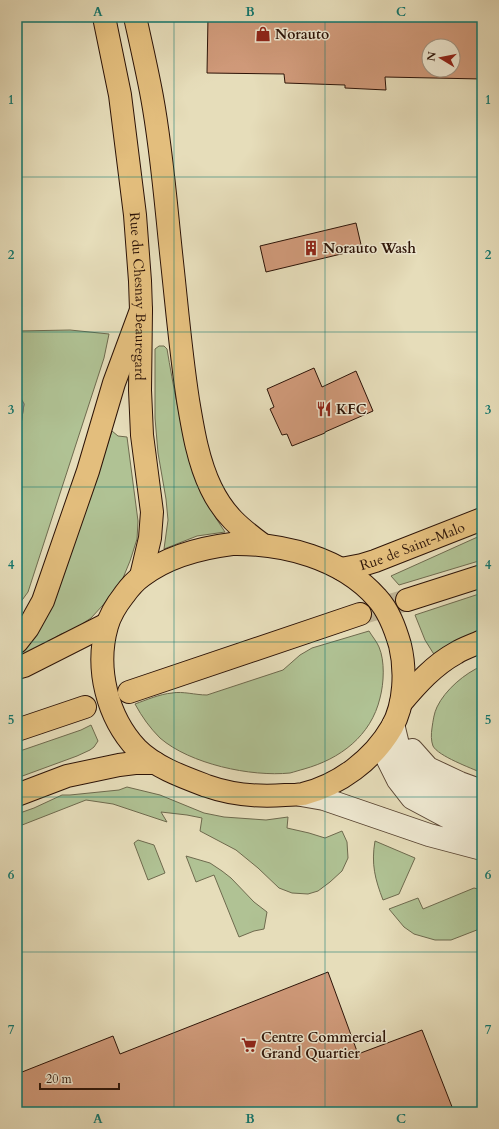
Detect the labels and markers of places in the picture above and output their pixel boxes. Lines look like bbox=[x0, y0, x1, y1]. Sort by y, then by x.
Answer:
shop icon: Norauto bbox=[254, 25, 272, 43]
place label: Norauto bbox=[275, 25, 329, 44]
building icon: Norauto Wash bbox=[302, 239, 320, 257]
place label: Norauto Wash bbox=[323, 239, 416, 258]
restaurant icon: KFC bbox=[315, 400, 333, 418]
place label: KFC bbox=[336, 400, 367, 419]
place label: Centre Commercial Grand Quartier bbox=[261, 1028, 386, 1063]
supermarket icon: Centre Commercial Grand Quartier bbox=[240, 1036, 258, 1054]

